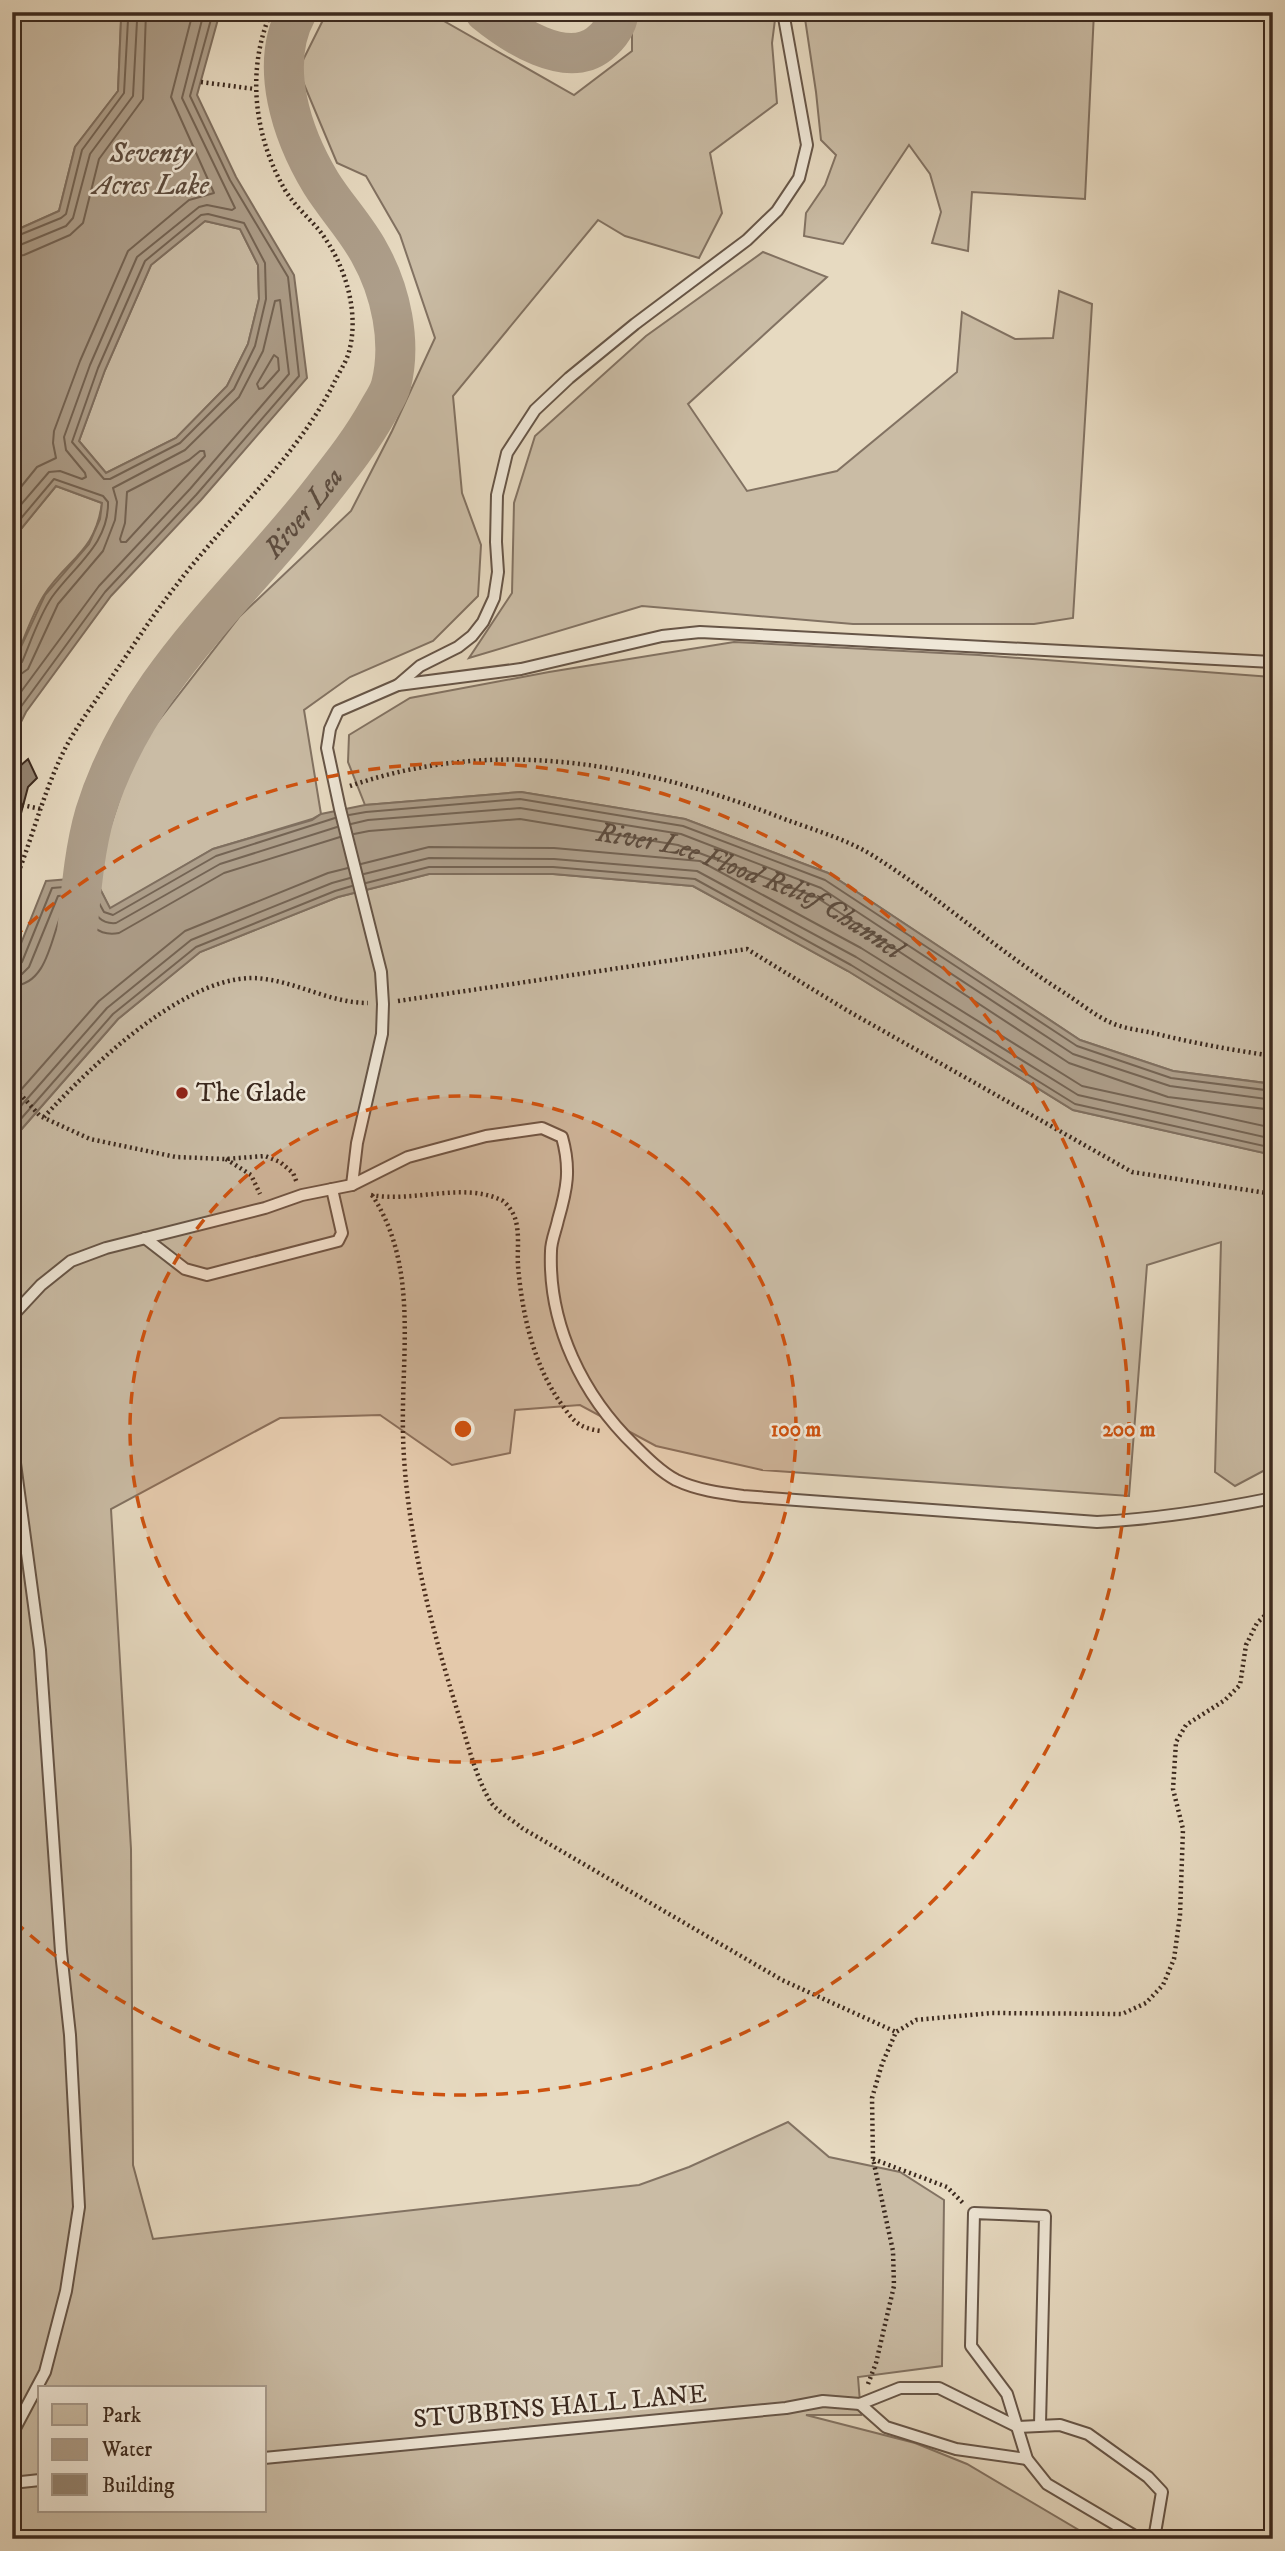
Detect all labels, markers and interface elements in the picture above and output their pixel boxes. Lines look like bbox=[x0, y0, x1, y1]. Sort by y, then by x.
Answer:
water label: Seventy Acres Lake bbox=[90, 136, 210, 203]
water label: River Lea bbox=[255, 460, 351, 566]
water label: River Lee Flood Relief Channel bbox=[593, 814, 912, 968]
place label: The Glade bbox=[196, 1077, 306, 1110]
marker: The Glade bbox=[174, 1085, 190, 1101]
centre of rings bbox=[451, 1417, 475, 1441]
text: 100 m bbox=[771, 1417, 821, 1443]
text: 200 m bbox=[1102, 1417, 1156, 1443]
street label: STUBBINS HALL LANE bbox=[412, 2378, 708, 2436]
legend bbox=[38, 2386, 266, 2512]
text: Park bbox=[102, 2403, 142, 2429]
text: Water bbox=[101, 2437, 152, 2463]
text: Building bbox=[102, 2473, 175, 2499]

